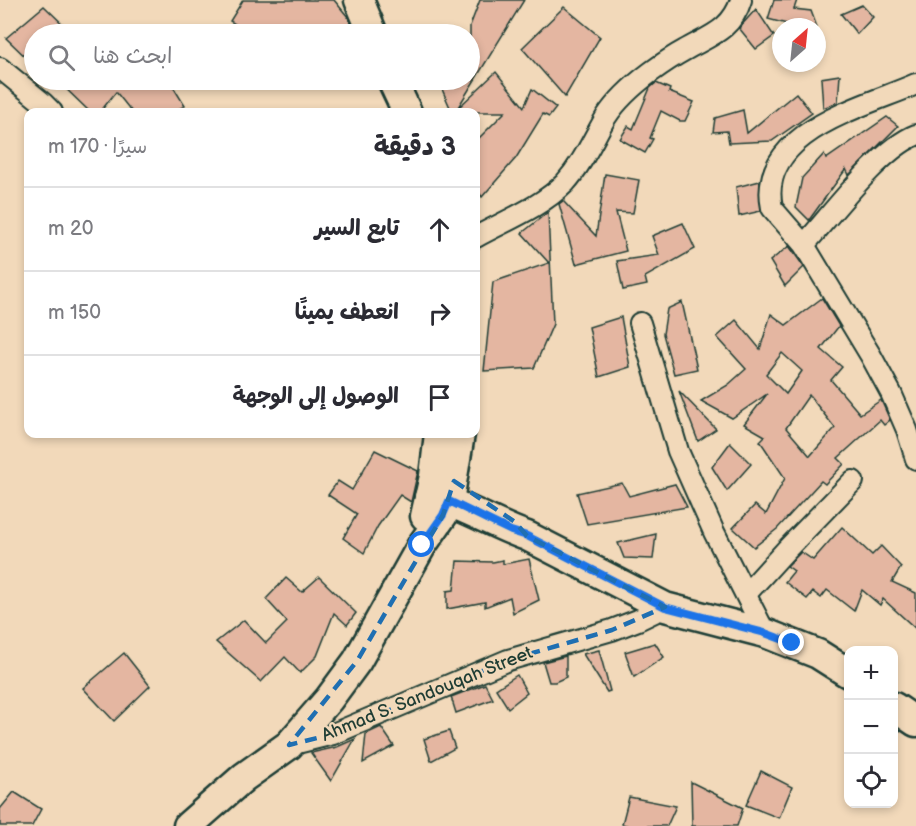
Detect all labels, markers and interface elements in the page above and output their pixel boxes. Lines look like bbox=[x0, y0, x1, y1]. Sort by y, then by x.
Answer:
north arrow bbox=[772, 18, 826, 72]
search box bbox=[24, 24, 480, 90]
icon: search bbox=[45, 41, 78, 74]
text: ابحث هنا bbox=[93, 43, 173, 70]
text: 3 دقيقة bbox=[374, 132, 456, 163]
text: سيرًا · 170 m bbox=[48, 135, 147, 159]
icon: ahead bbox=[423, 213, 456, 246]
text: تابع السير bbox=[315, 215, 399, 242]
text: 20 m bbox=[48, 217, 94, 241]
icon: right bbox=[423, 297, 456, 330]
text: انعطف يمينًا bbox=[295, 299, 399, 326]
text: 150 m bbox=[48, 301, 101, 325]
icon: arrive bbox=[423, 381, 456, 414]
text: الوصول إلى الوجهة bbox=[232, 383, 399, 410]
route start bbox=[408, 531, 434, 557]
route end bbox=[778, 629, 804, 655]
street label: Ahmad S. Sandouqah Street bbox=[318, 642, 536, 746]
map controls bbox=[844, 646, 898, 808]
button: + bbox=[844, 646, 898, 700]
button: − bbox=[844, 700, 898, 754]
button: locate bbox=[844, 754, 898, 808]

